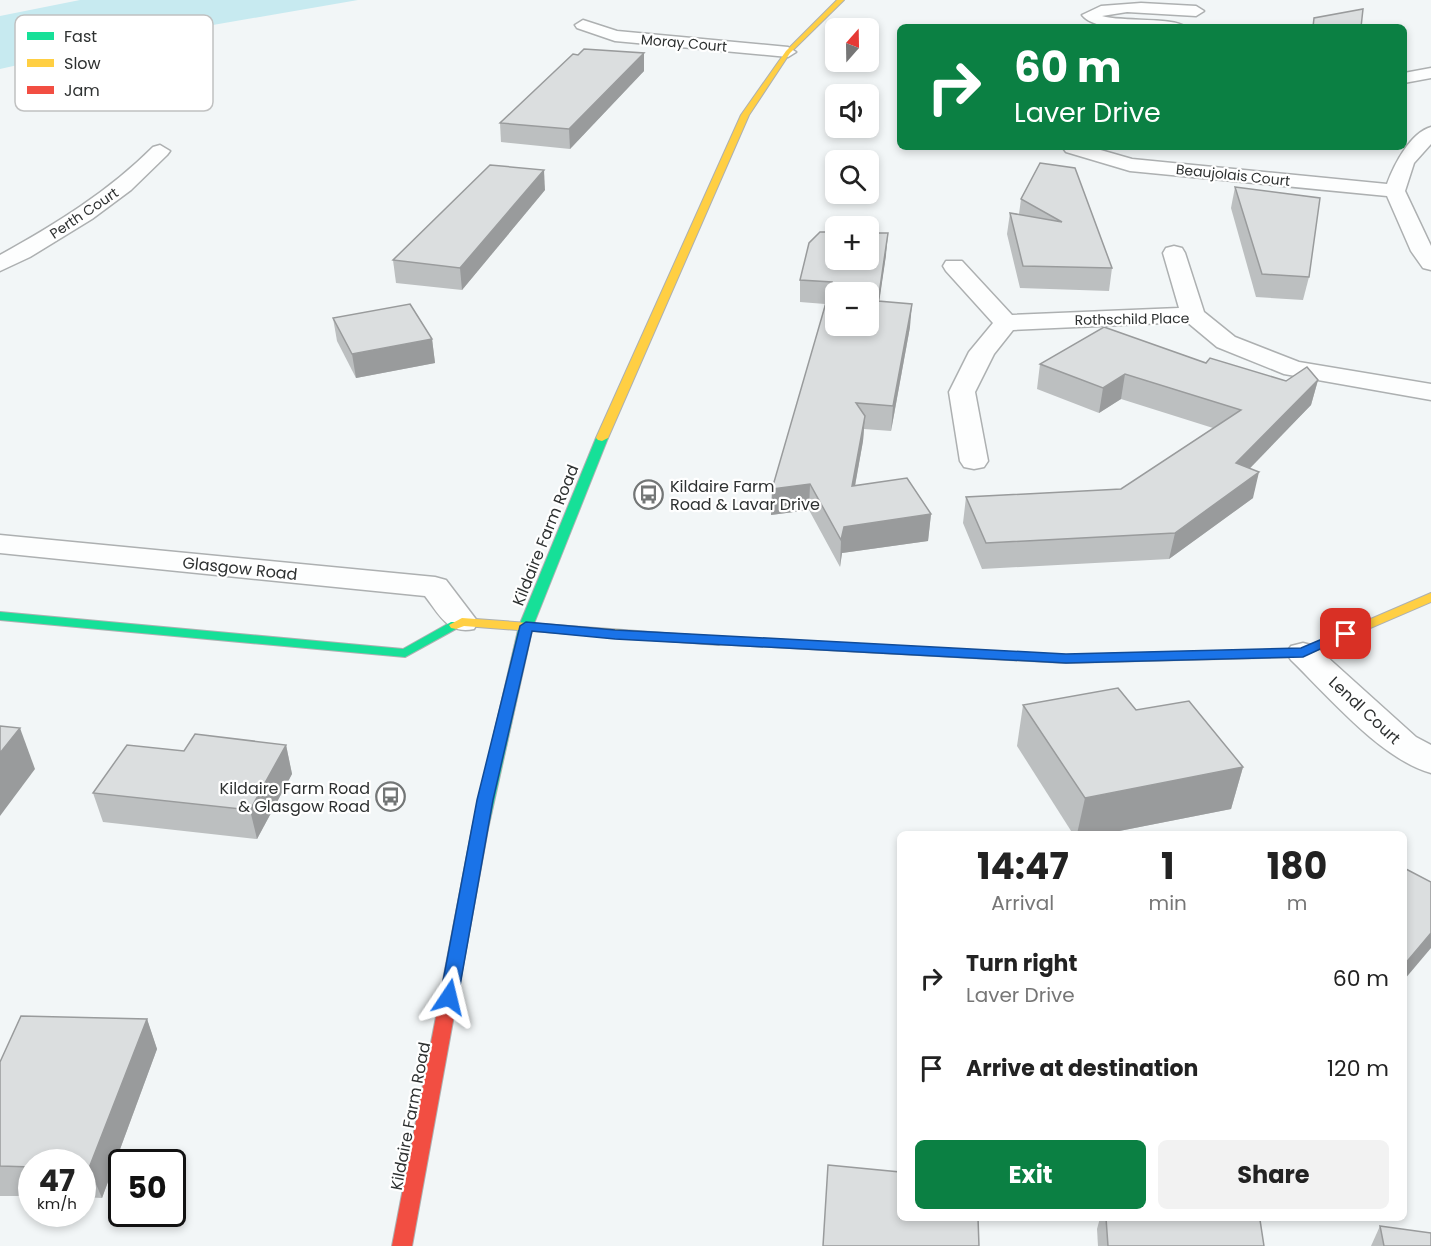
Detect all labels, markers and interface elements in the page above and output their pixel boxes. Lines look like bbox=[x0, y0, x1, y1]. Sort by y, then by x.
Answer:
legend bbox=[15, 15, 213, 111]
north arrow bbox=[825, 18, 879, 72]
map controls bbox=[825, 18, 879, 336]
text: Fast bbox=[64, 25, 97, 48]
street label: Moray Court bbox=[640, 29, 728, 57]
text: 60 m bbox=[1014, 38, 1122, 97]
icon: right bbox=[915, 48, 993, 126]
text: Slow bbox=[64, 52, 101, 75]
text: Jam bbox=[64, 79, 100, 102]
button: sound bbox=[825, 84, 879, 138]
text: Laver Drive bbox=[1014, 94, 1161, 131]
button: search bbox=[825, 150, 879, 204]
street label: Beaujolais Court bbox=[1175, 159, 1291, 191]
street label: Perth Court bbox=[46, 183, 122, 243]
button: + bbox=[825, 216, 879, 270]
button: − bbox=[825, 282, 879, 336]
street label: Rothschild Place bbox=[1075, 308, 1190, 330]
street label: Kildaire Farm Road bbox=[507, 461, 584, 609]
place label: Kildaire Farm Road & Lavar Drive bbox=[670, 475, 820, 516]
bus stop icon: Kildaire Farm Road & Lavar Drive bbox=[633, 479, 665, 511]
street label: Glasgow Road bbox=[181, 551, 299, 586]
pin bbox=[1320, 608, 1371, 659]
icon: arrive bbox=[1329, 617, 1362, 650]
street label: Lendl Court bbox=[1324, 671, 1406, 750]
place label: Kildaire Farm Road & Glasgow Road bbox=[220, 777, 370, 818]
bus stop icon: Kildaire Farm Road & Glasgow Road bbox=[375, 781, 407, 813]
text: 14:47 bbox=[977, 841, 1069, 892]
text: 1 bbox=[1161, 841, 1174, 892]
text: 180 bbox=[1267, 841, 1327, 892]
text: Arrival bbox=[991, 889, 1054, 917]
text: min bbox=[1149, 889, 1187, 917]
text: m bbox=[1287, 889, 1307, 917]
text: Turn right bbox=[966, 948, 1077, 979]
icon: right bbox=[915, 962, 948, 995]
text: 60 m bbox=[1333, 963, 1389, 994]
position arrow bbox=[417, 965, 481, 1029]
text: Laver Drive bbox=[966, 981, 1075, 1009]
street label: Kildaire Farm Road bbox=[385, 1040, 436, 1192]
icon: arrive bbox=[915, 1052, 948, 1085]
text: Arrive at destination bbox=[966, 1053, 1198, 1084]
text: 120 m bbox=[1327, 1053, 1389, 1084]
button: Exit bbox=[915, 1140, 1146, 1209]
button: Share bbox=[1158, 1140, 1389, 1209]
speed limit sign: 50 bbox=[108, 1149, 186, 1227]
text: 47 bbox=[39, 1159, 75, 1202]
text: km/h bbox=[37, 1193, 77, 1214]

